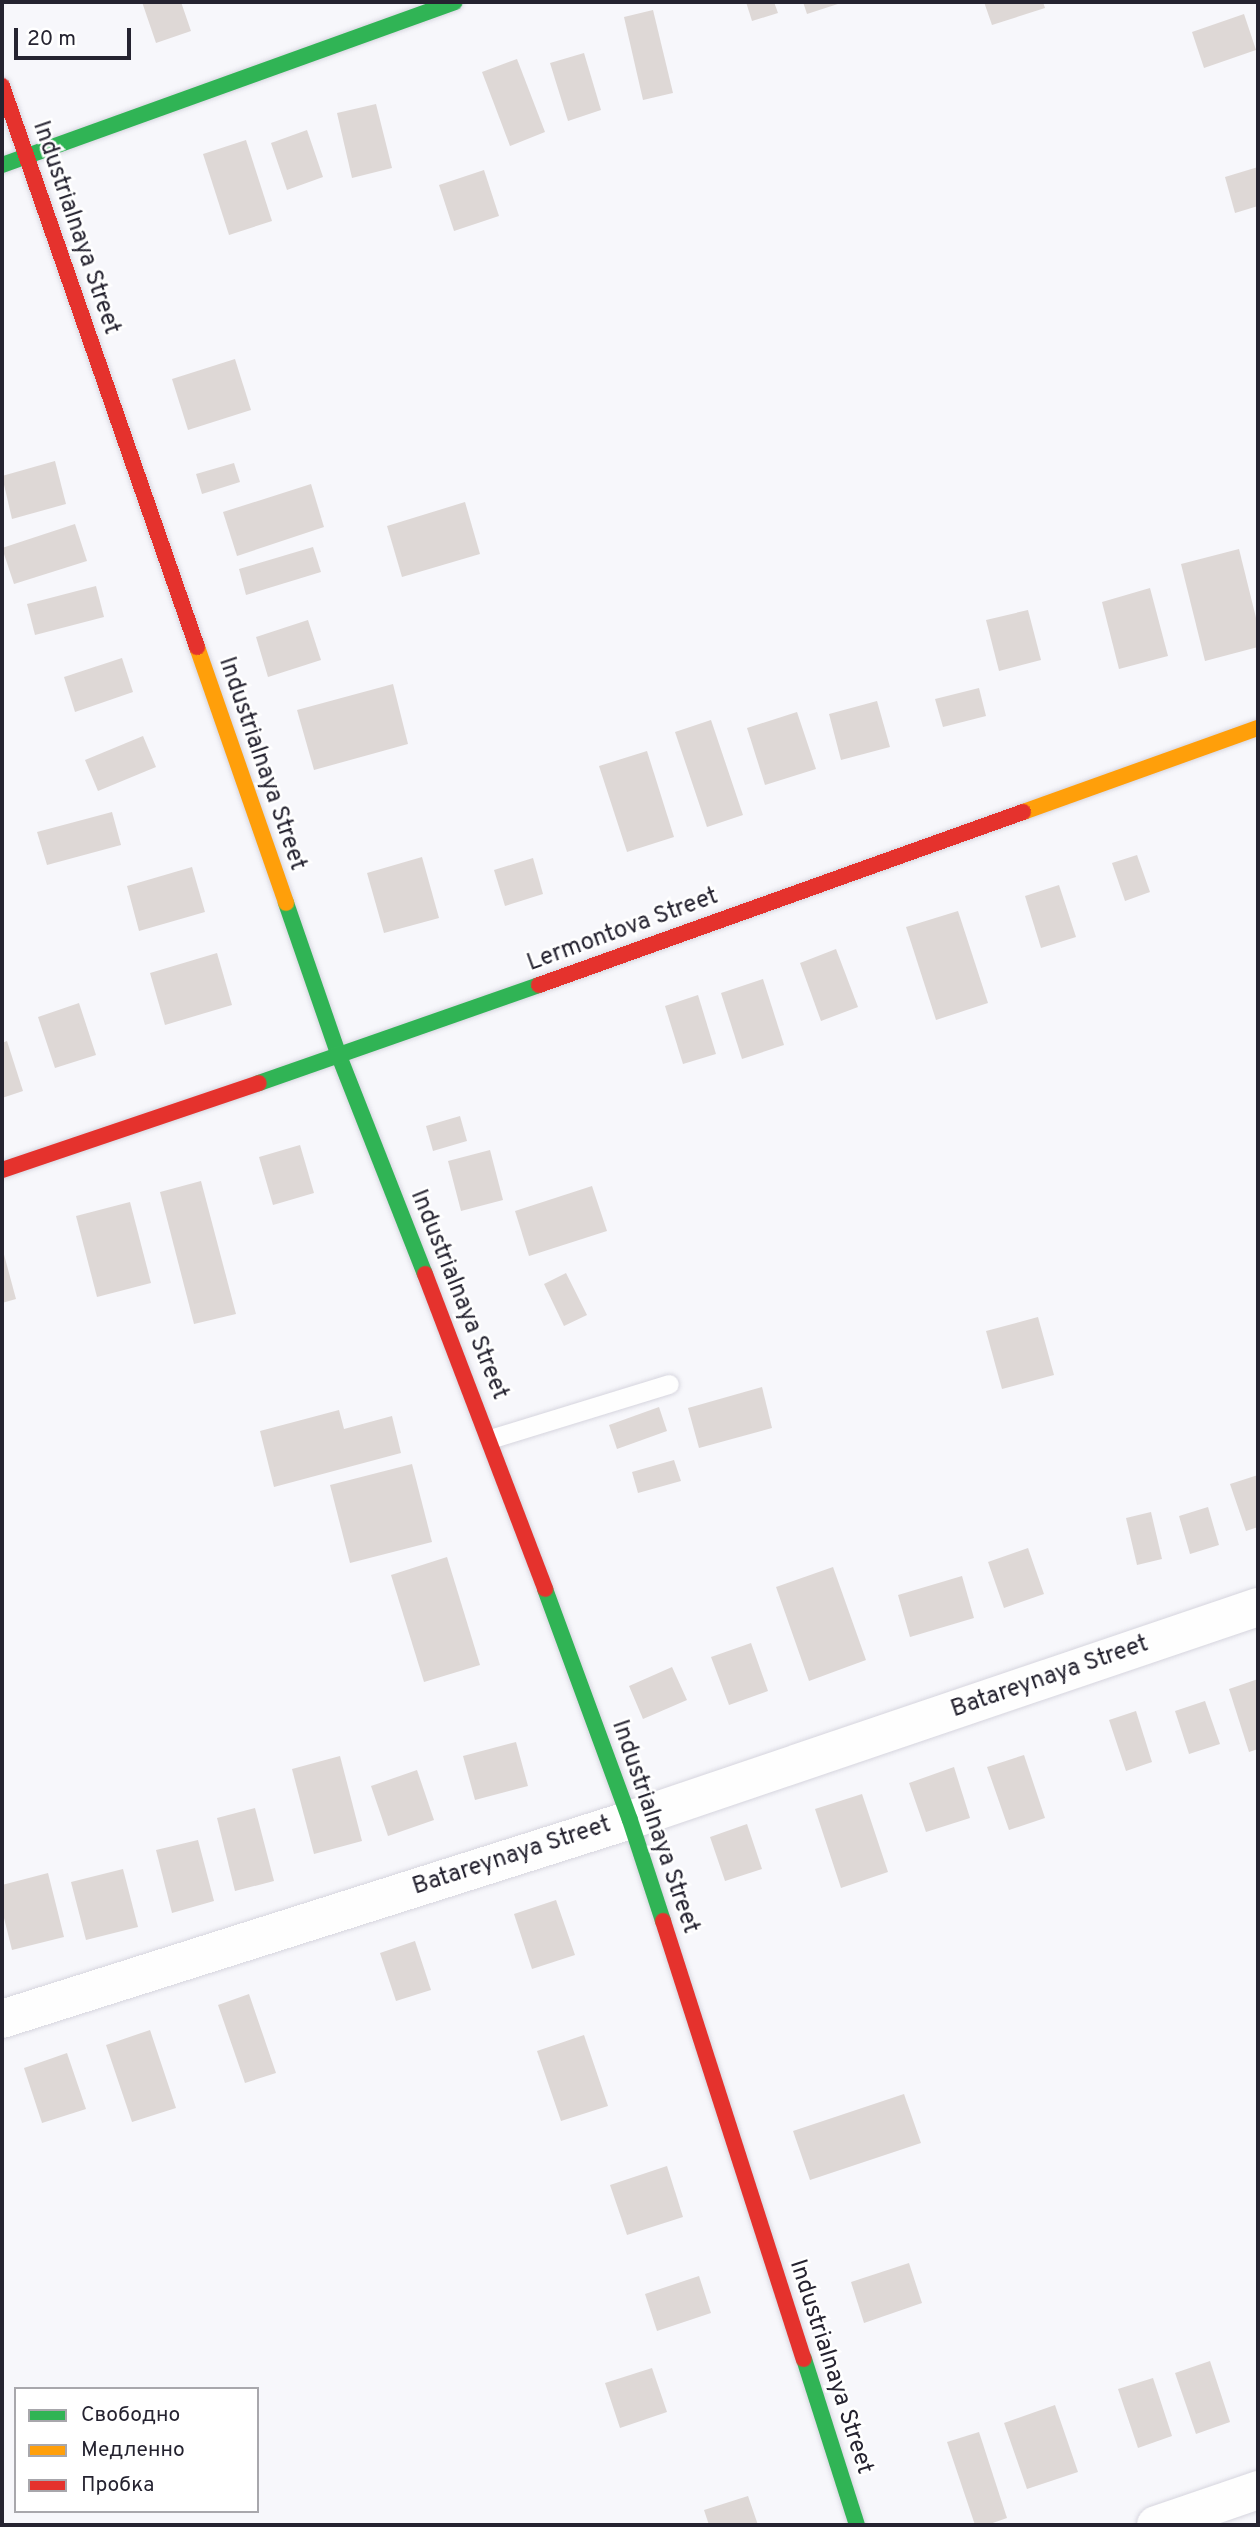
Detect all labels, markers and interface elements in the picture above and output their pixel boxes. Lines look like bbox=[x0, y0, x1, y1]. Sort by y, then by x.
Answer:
scale bar bbox=[18, 14, 135, 58]
text: 20 m bbox=[27, 26, 76, 53]
street label: Industrialnaya Street bbox=[25, 118, 125, 338]
street label: Industrialnaya Street bbox=[211, 654, 311, 874]
street label: Lermontova Street bbox=[524, 883, 722, 979]
street label: Industrialnaya Street bbox=[403, 1186, 513, 1404]
street label: Batareynaya Street bbox=[948, 1631, 1152, 1725]
street label: Industrialnaya Street bbox=[604, 1717, 704, 1937]
street label: Batareynaya Street bbox=[409, 1811, 615, 1903]
street label: Industrialnaya Street bbox=[782, 2256, 878, 2478]
legend bbox=[14, 2387, 259, 2513]
text: Свободно bbox=[81, 2402, 180, 2429]
text: Медленно bbox=[81, 2437, 185, 2464]
text: Пробка bbox=[81, 2472, 154, 2499]

